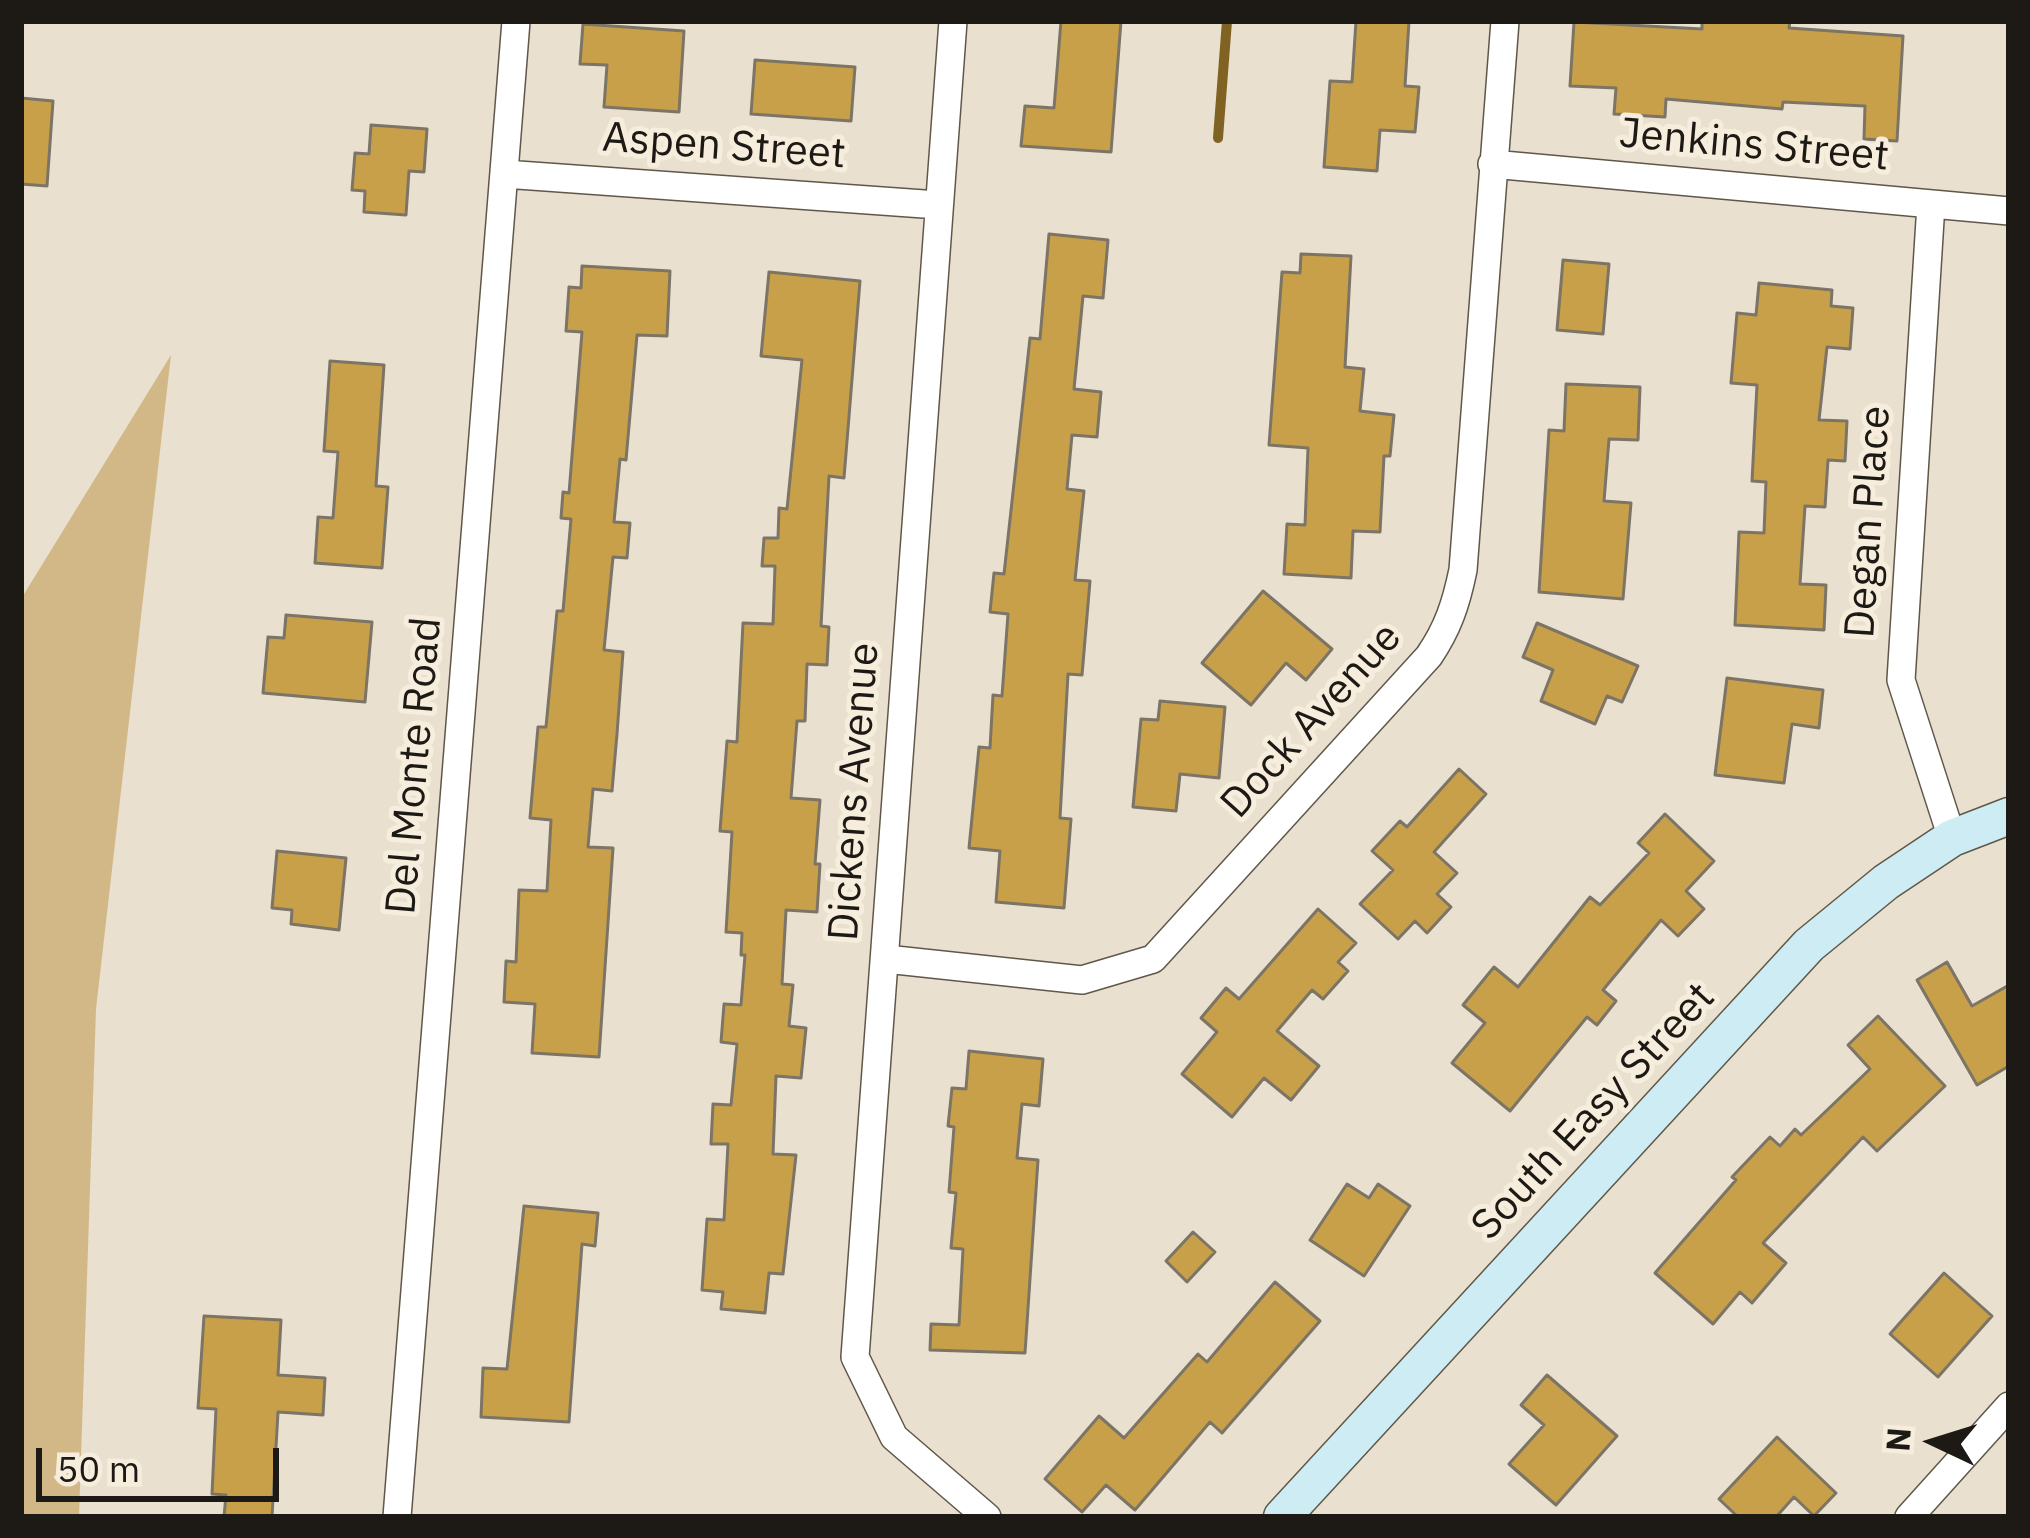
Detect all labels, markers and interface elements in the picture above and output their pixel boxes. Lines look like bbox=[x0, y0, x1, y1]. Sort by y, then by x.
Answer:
street label: Jenkins Street bbox=[1617, 109, 1891, 183]
street label: Aspen Street bbox=[601, 113, 847, 181]
street label: Degan Place bbox=[1836, 404, 1902, 640]
street label: Dock Avenue bbox=[1211, 613, 1413, 829]
street label: Del Monte Road bbox=[377, 615, 453, 917]
street label: Dickens Avenue bbox=[819, 641, 891, 943]
street label: South Easy Street bbox=[1462, 973, 1726, 1251]
north arrow bbox=[1874, 1382, 1994, 1502]
scale bar bbox=[42, 1424, 285, 1498]
text: N bbox=[1875, 1426, 1920, 1453]
text: 50 m bbox=[57, 1445, 140, 1492]

